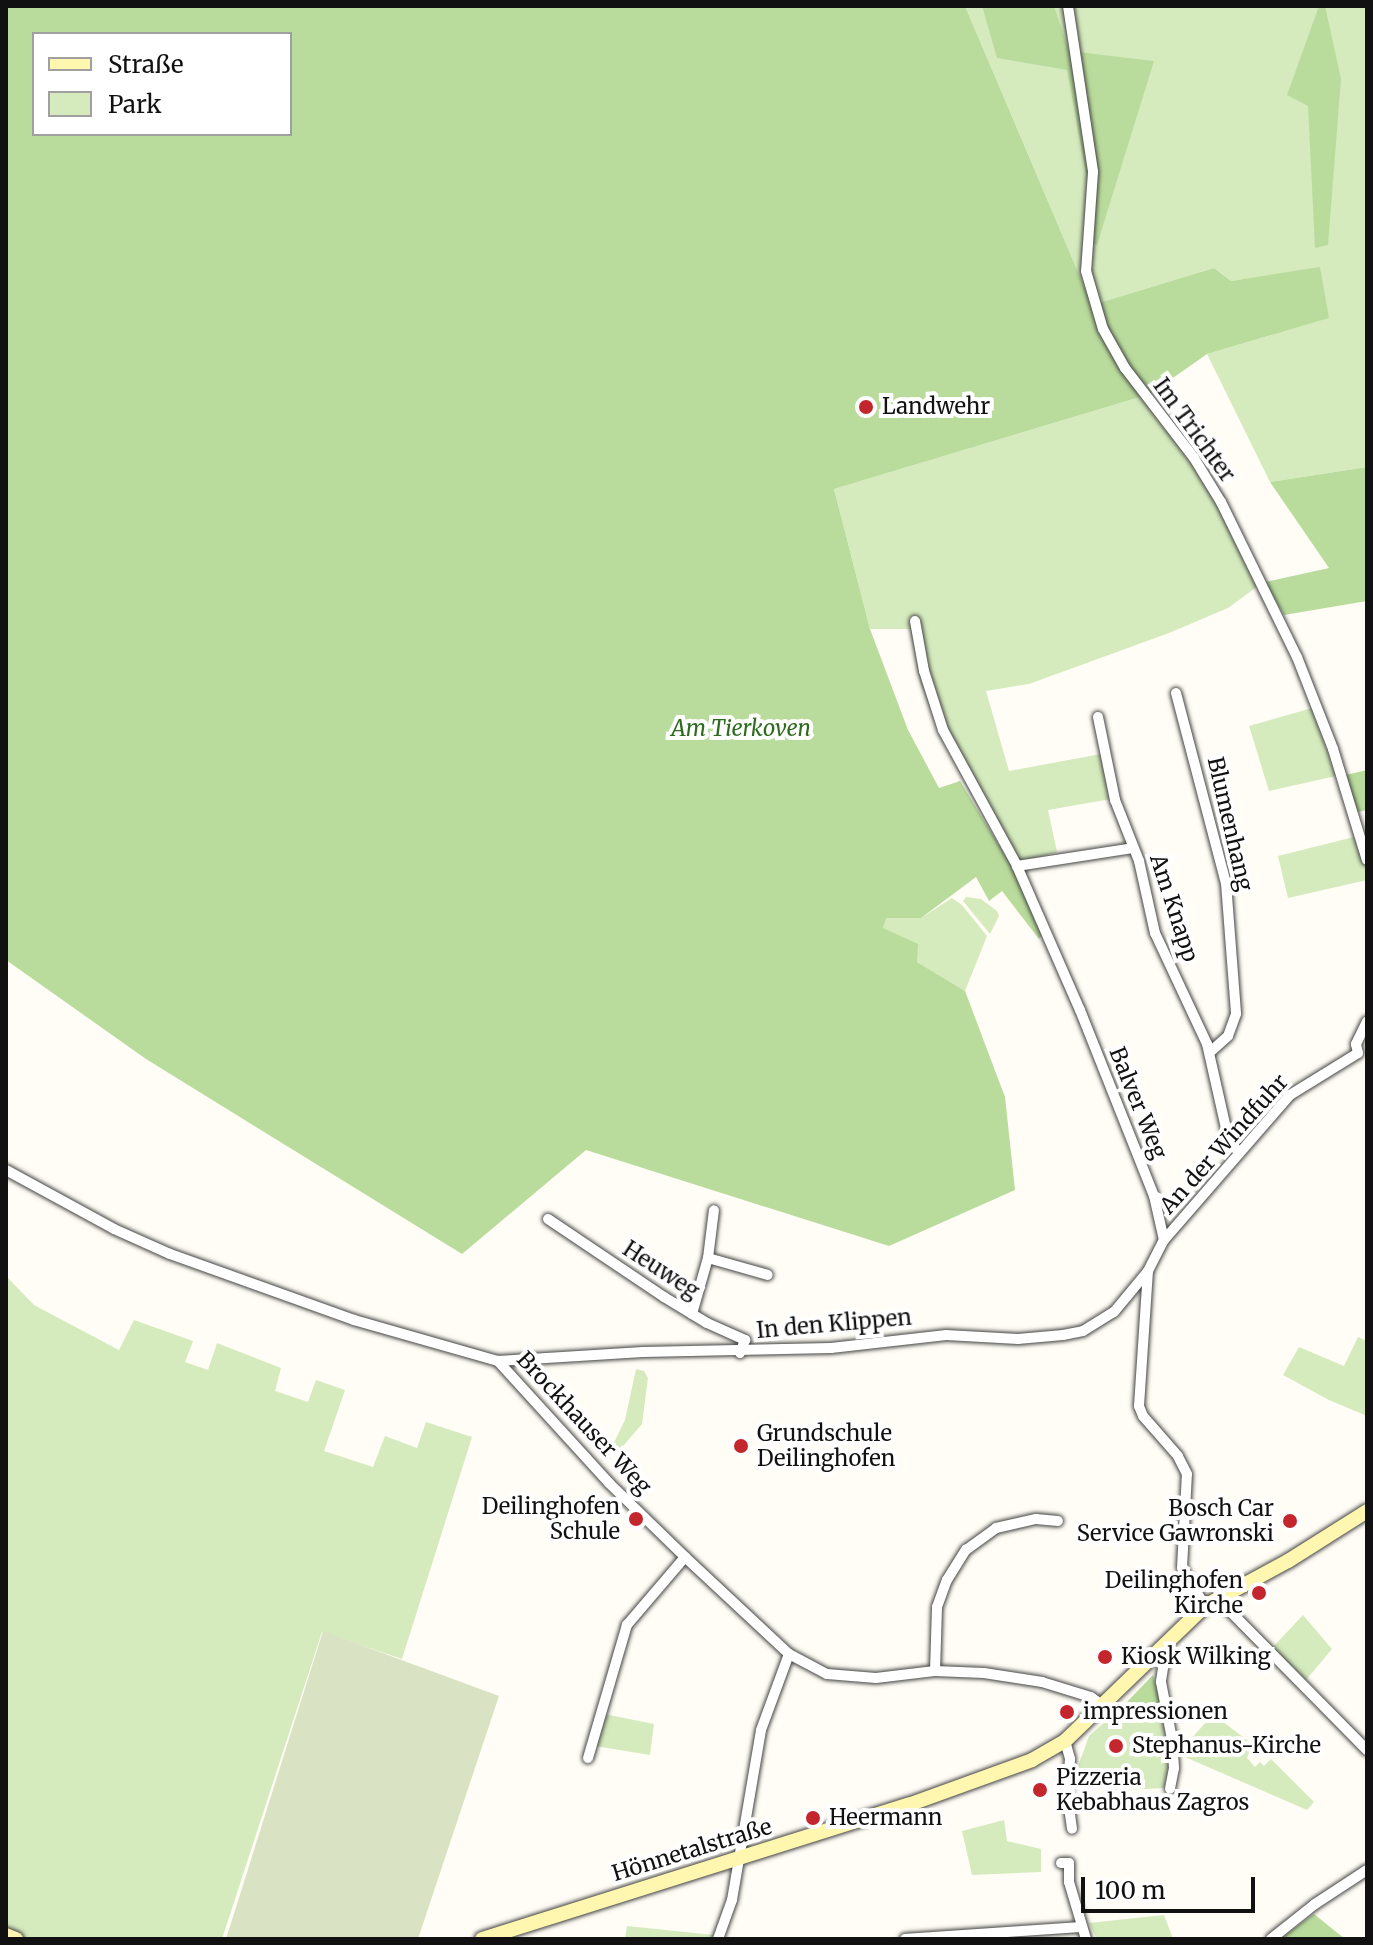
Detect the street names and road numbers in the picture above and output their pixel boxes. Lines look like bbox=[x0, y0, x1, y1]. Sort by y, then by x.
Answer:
street label: Im Trichter bbox=[1148, 373, 1240, 487]
street label: Blumenhang bbox=[1202, 754, 1258, 894]
street label: Am Knapp bbox=[1144, 851, 1204, 965]
street label: Balver Weg bbox=[1104, 1043, 1172, 1163]
street label: An der Windfuhr bbox=[1154, 1069, 1294, 1219]
street label: Heuweg bbox=[618, 1236, 704, 1304]
street label: In den Klippen bbox=[755, 1304, 913, 1344]
street label: Brockhauser Weg bbox=[511, 1346, 657, 1500]
street label: Hönnetalstraße bbox=[609, 1813, 775, 1887]

